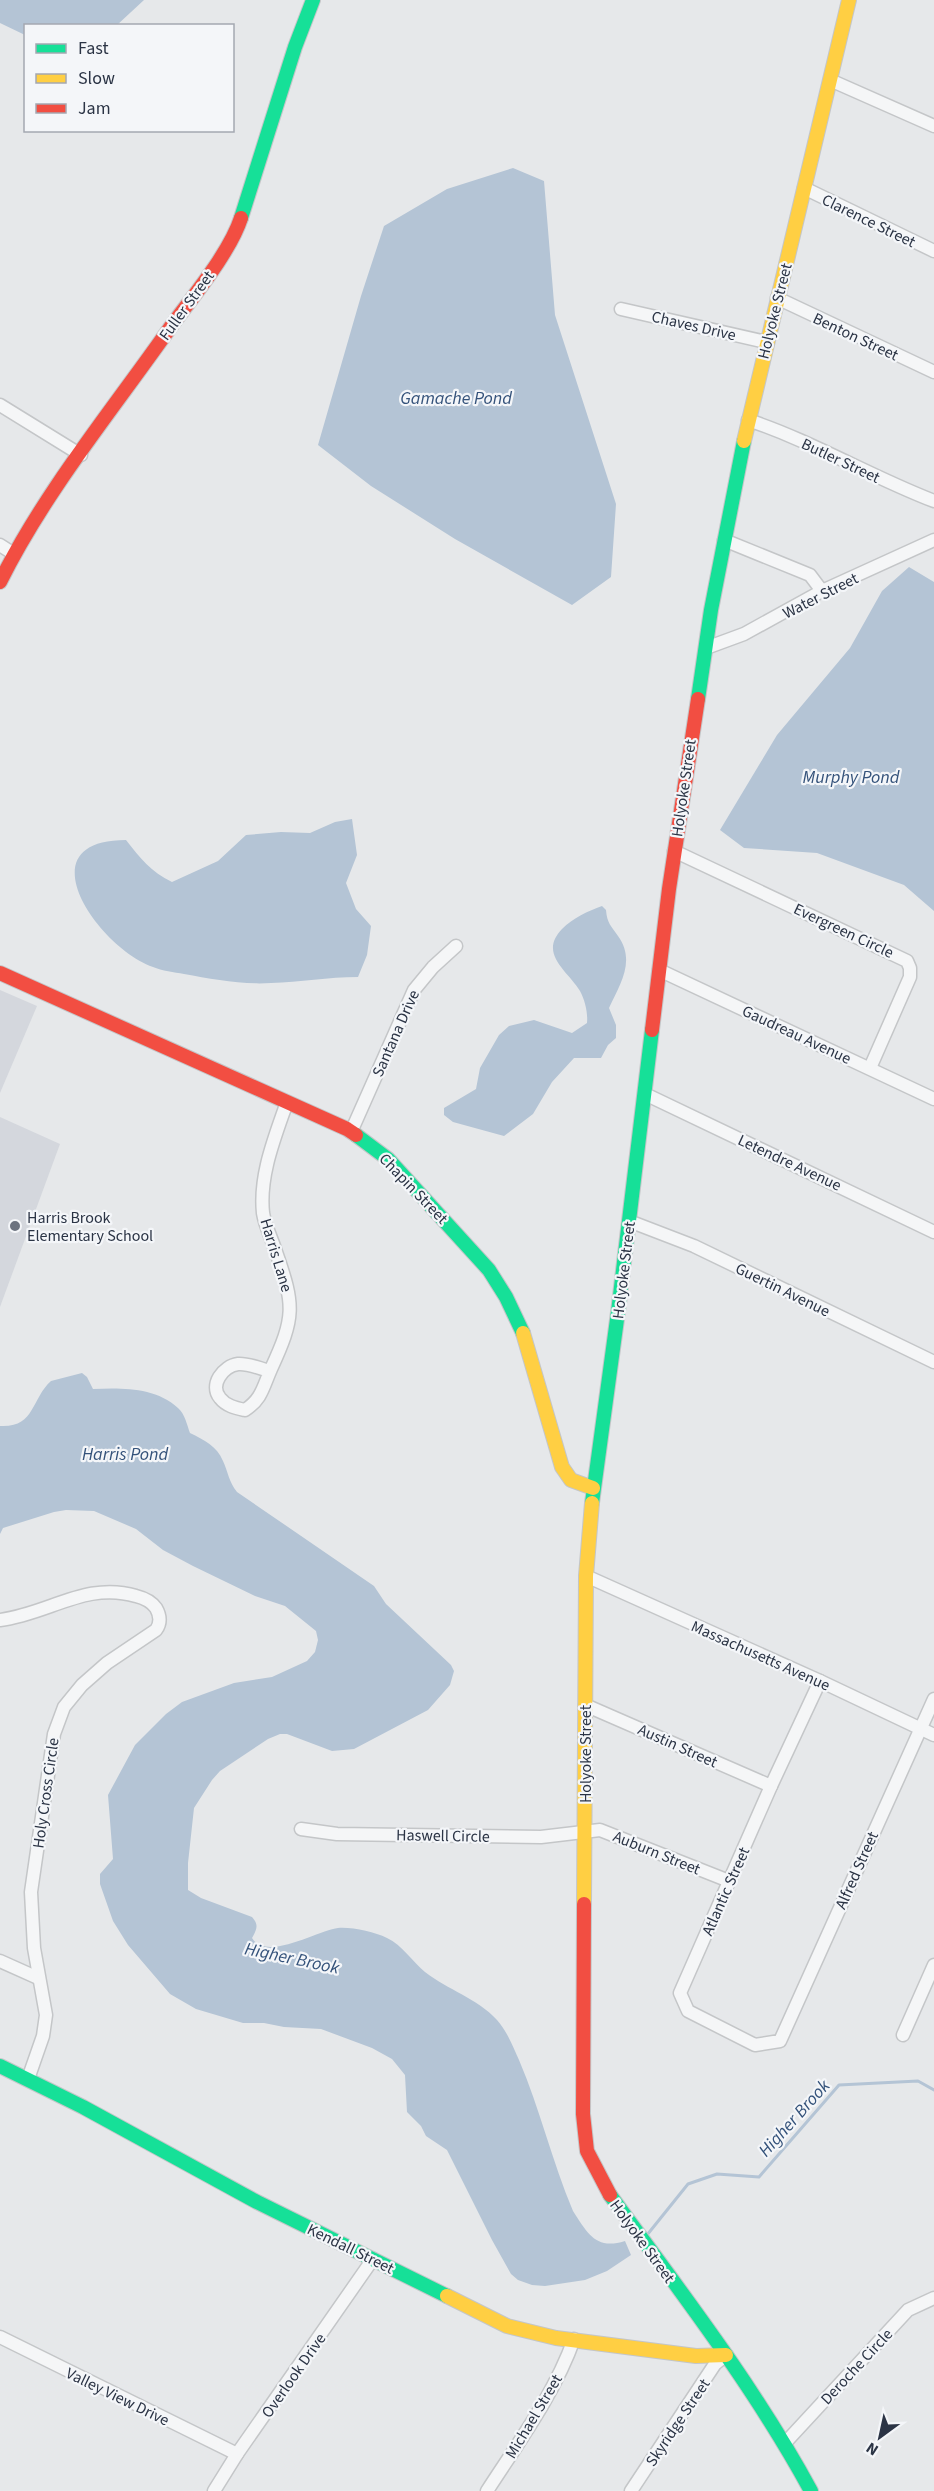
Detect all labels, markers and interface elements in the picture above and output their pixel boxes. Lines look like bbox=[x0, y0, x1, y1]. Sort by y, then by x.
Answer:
legend bbox=[24, 24, 234, 132]
text: Fast bbox=[78, 36, 109, 61]
text: Slow bbox=[78, 66, 115, 91]
text: Jam bbox=[78, 96, 111, 121]
street label: Clarence Street bbox=[818, 189, 920, 253]
street label: Holyoke Street bbox=[752, 260, 798, 362]
street label: Fuller Street bbox=[154, 266, 220, 345]
street label: Chaves Drive bbox=[649, 306, 738, 346]
street label: Benton Street bbox=[809, 307, 902, 367]
water label: Gamache Pond bbox=[400, 386, 512, 411]
street label: Butler Street bbox=[798, 433, 884, 489]
street label: Water Street bbox=[779, 567, 863, 624]
street label: Holyoke Street bbox=[666, 737, 702, 838]
water label: Murphy Pond bbox=[803, 765, 900, 790]
street label: Evergreen Circle bbox=[790, 898, 897, 964]
street label: Santana Drive bbox=[367, 986, 425, 1080]
street label: Gaudreau Avenue bbox=[738, 1000, 855, 1070]
street label: Letendre Avenue bbox=[734, 1129, 845, 1197]
street label: Chapin Street bbox=[374, 1148, 453, 1229]
place label: Harris Brook Elementary School bbox=[27, 1207, 153, 1247]
street label: Harris Lane bbox=[254, 1216, 298, 1295]
marker: Harris Brook Elementary School bbox=[8, 1219, 22, 1233]
street label: Holyoke Street bbox=[607, 1220, 641, 1320]
street label: Guertin Avenue bbox=[732, 1258, 834, 1322]
water label: Harris Pond bbox=[82, 1442, 168, 1467]
street label: Massachusetts Avenue bbox=[688, 1615, 834, 1696]
street label: Holyoke Street bbox=[575, 1704, 597, 1803]
street label: Austin Street bbox=[634, 1719, 721, 1773]
street label: Holy Cross Circle bbox=[27, 1736, 65, 1850]
street label: Haswell Circle bbox=[396, 1824, 490, 1848]
street label: Auburn Street bbox=[610, 1825, 704, 1881]
street label: Alfred Street bbox=[830, 1828, 884, 1913]
street label: Atlantic Street bbox=[697, 1843, 755, 1939]
water label: Higher Brook bbox=[242, 1936, 342, 1981]
water label: Higher Brook bbox=[753, 2074, 836, 2162]
street label: Holyoke Street bbox=[604, 2195, 680, 2288]
street label: Kendall Street bbox=[303, 2218, 398, 2280]
street label: Deroche Circle bbox=[816, 2324, 898, 2410]
street label: Overlook Drive bbox=[256, 2329, 331, 2422]
street label: Valley View Drive bbox=[62, 2362, 173, 2431]
street label: Michael Street bbox=[500, 2370, 568, 2463]
street label: Skyridge Street bbox=[640, 2374, 716, 2471]
north arrow bbox=[850, 2407, 910, 2467]
text: N bbox=[862, 2437, 883, 2461]

